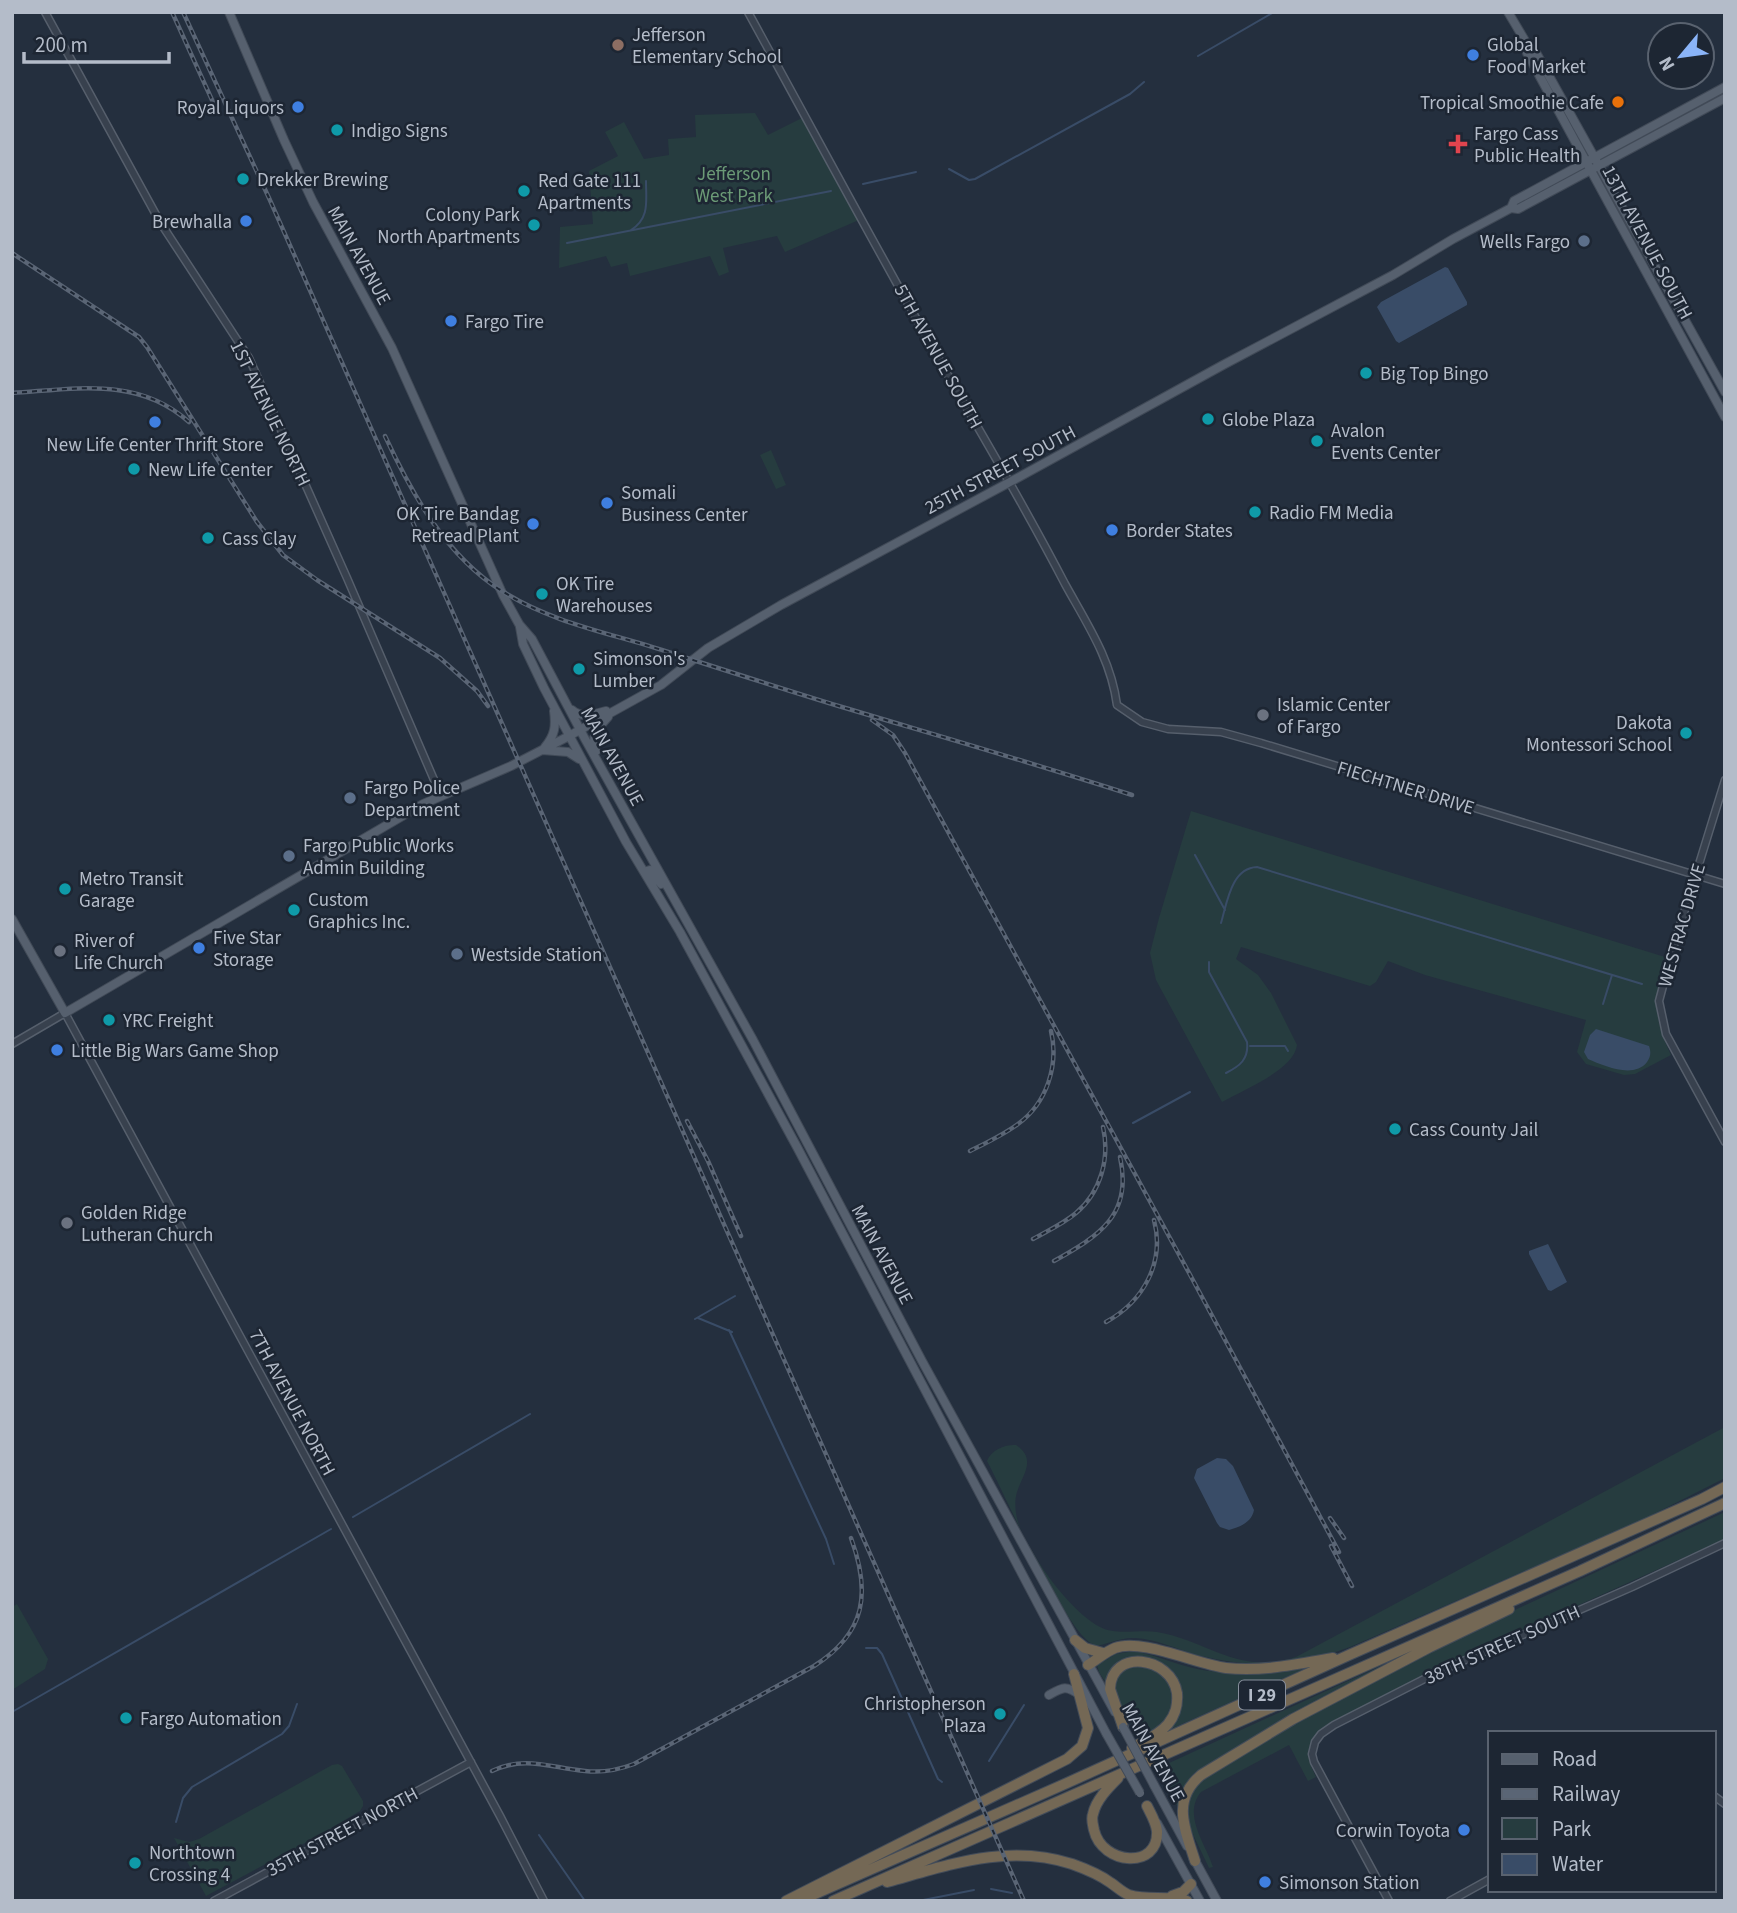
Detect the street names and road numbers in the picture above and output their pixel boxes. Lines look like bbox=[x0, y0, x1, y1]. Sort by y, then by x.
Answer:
street label: 13TH AVENUE SOUTH bbox=[1595, 161, 1699, 325]
street label: MAIN AVENUE bbox=[320, 201, 397, 310]
street label: 5TH AVENUE SOUTH bbox=[887, 280, 989, 434]
street label: 1ST AVENUE NORTH bbox=[223, 336, 317, 491]
street label: 25TH STREET SOUTH bbox=[920, 419, 1081, 522]
street label: MAIN AVENUE bbox=[573, 702, 650, 811]
street label: FIECHTNER DRIVE bbox=[1334, 755, 1477, 822]
street label: WESTRAC DRIVE bbox=[1652, 860, 1713, 991]
street label: MAIN AVENUE bbox=[844, 1200, 919, 1309]
street label: 7TH AVENUE NORTH bbox=[242, 1325, 342, 1481]
street label: 38TH STREET SOUTH bbox=[1421, 1599, 1585, 1692]
road number: I 29 bbox=[1239, 1680, 1285, 1710]
street label: MAIN AVENUE bbox=[1114, 1698, 1191, 1807]
street label: 35TH STREET NORTH bbox=[262, 1781, 423, 1884]

